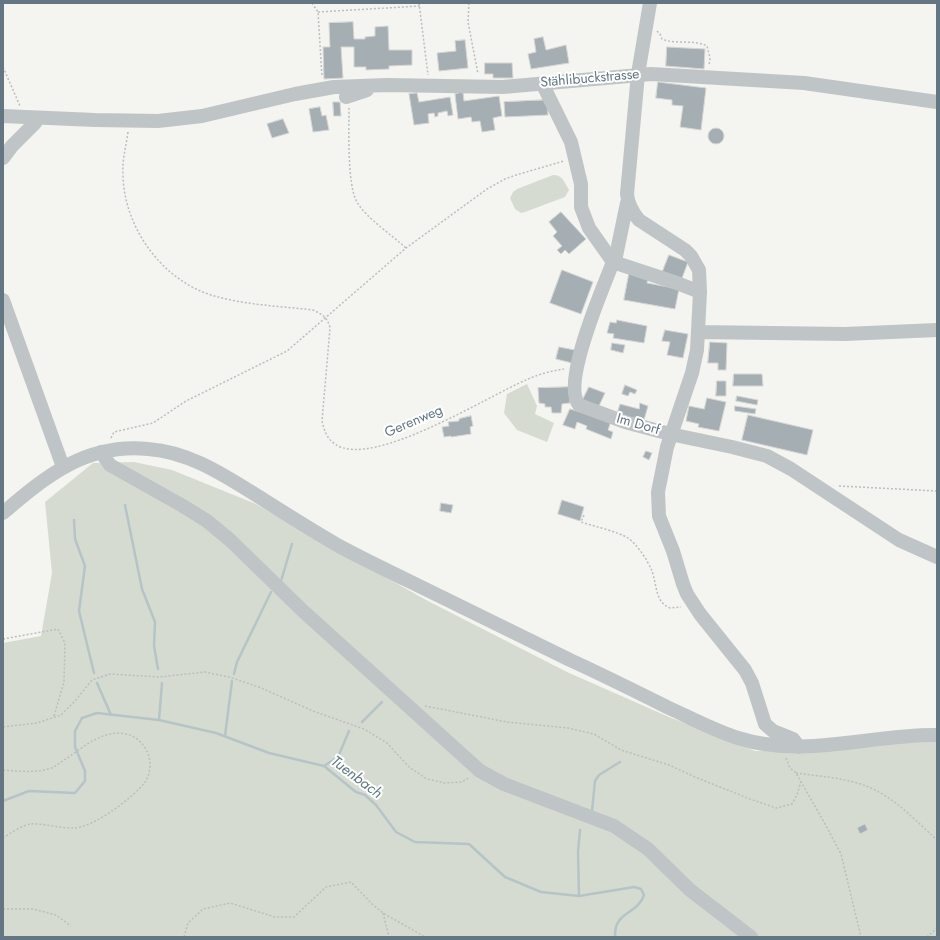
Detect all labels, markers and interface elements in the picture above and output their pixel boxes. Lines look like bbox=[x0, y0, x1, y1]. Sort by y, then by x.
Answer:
street label: Stählibuckstrasse bbox=[540, 66, 640, 92]
street label: Gerenweg bbox=[382, 402, 446, 442]
street label: Im Dorf bbox=[614, 411, 662, 439]
water label: Tuenbach bbox=[327, 753, 385, 803]

